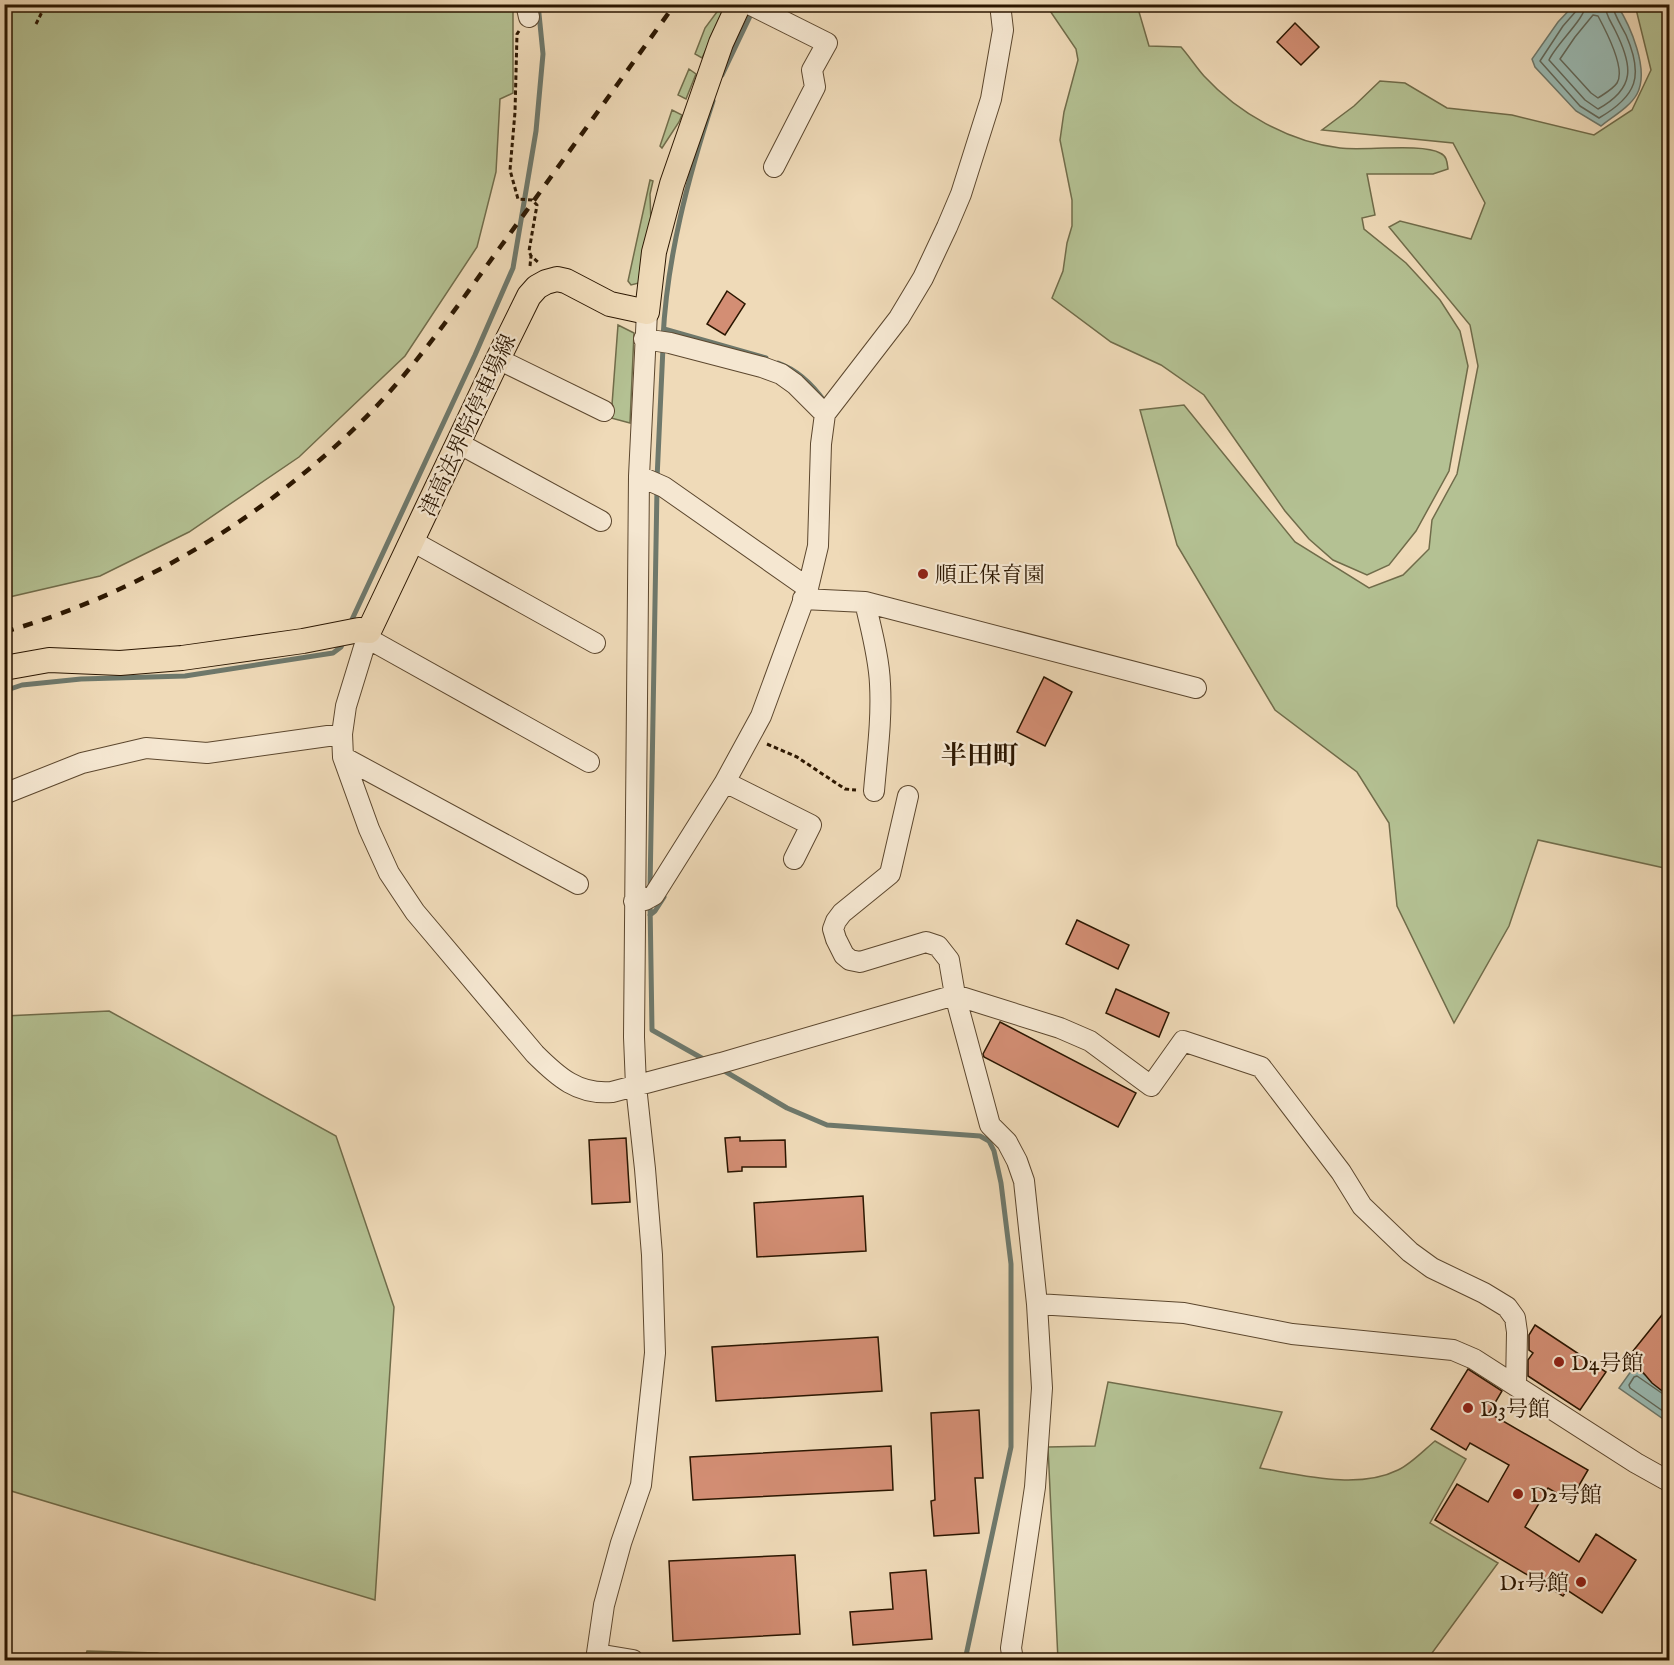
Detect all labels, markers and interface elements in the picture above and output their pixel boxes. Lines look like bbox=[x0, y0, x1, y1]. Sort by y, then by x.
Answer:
street label: 津高法界院停車場線 bbox=[414, 330, 523, 521]
place label: 順正保育園 bbox=[935, 562, 1045, 590]
marker: 順正保育園 bbox=[916, 567, 930, 581]
district label: 半田町 bbox=[941, 740, 1019, 773]
place label: D4号館 bbox=[1571, 1350, 1643, 1378]
marker: D4号館 bbox=[1552, 1355, 1566, 1369]
place label: D3号館 bbox=[1480, 1396, 1550, 1424]
marker: D3号館 bbox=[1461, 1401, 1475, 1415]
place label: D2号館 bbox=[1530, 1482, 1602, 1510]
marker: D2号館 bbox=[1511, 1487, 1525, 1501]
place label: D1号館 bbox=[1499, 1570, 1569, 1598]
marker: D1号館 bbox=[1574, 1575, 1588, 1589]

